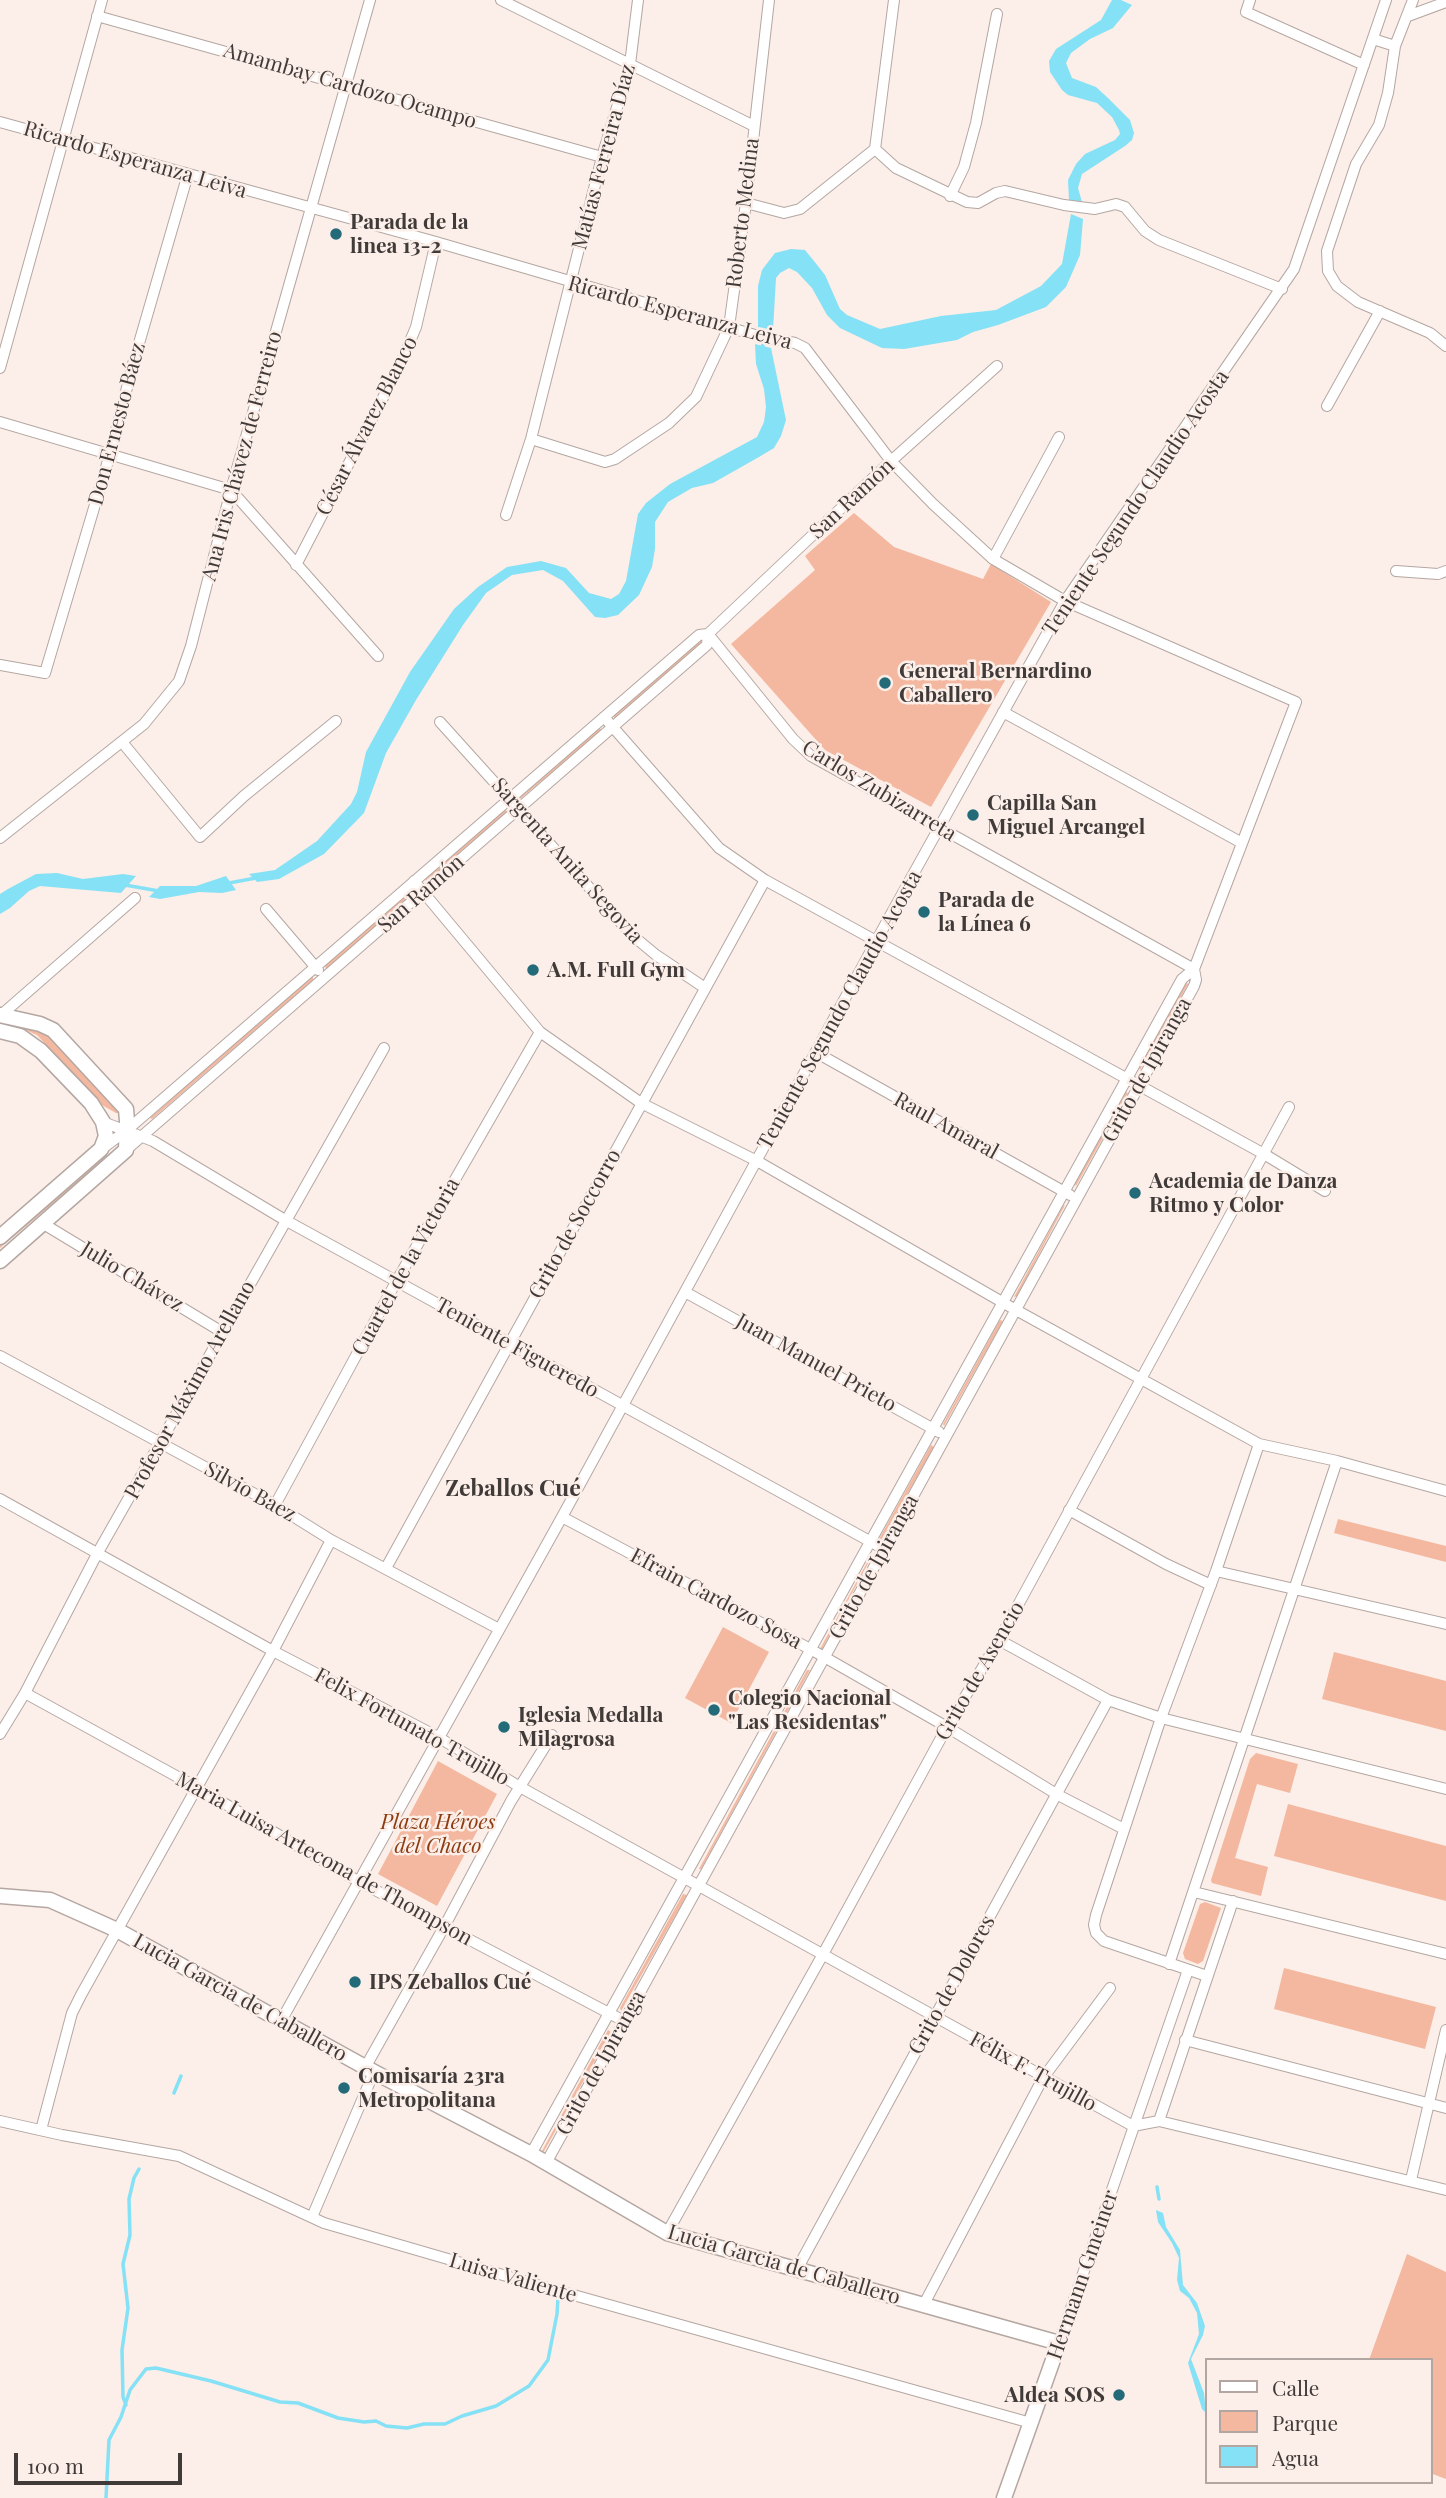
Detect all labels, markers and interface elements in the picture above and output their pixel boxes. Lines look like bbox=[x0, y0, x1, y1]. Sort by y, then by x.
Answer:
street label: Amambay Cardozo Ocampo bbox=[221, 38, 479, 134]
street label: Matías Ferreira Díaz bbox=[567, 61, 641, 253]
street label: Ricardo Esperanza Leiva bbox=[20, 116, 250, 204]
street label: Roberto Medina bbox=[721, 137, 765, 289]
place label: Parada de la linea 13-2 bbox=[350, 209, 469, 259]
marker: Parada de la linea 13-2 bbox=[328, 226, 344, 242]
street label: Ricardo Esperanza Leiva bbox=[565, 271, 795, 355]
street label: Ana Iris Chávez de Ferreiro bbox=[197, 328, 287, 584]
street label: César Álvarez Blanco bbox=[311, 332, 423, 520]
street label: Don Ernesto Báez bbox=[83, 340, 151, 508]
street label: Teniente Segundo Claudio Acosta bbox=[1037, 365, 1235, 641]
street label: San Ramón bbox=[805, 454, 899, 544]
place label: General Bernardino Caballero bbox=[899, 658, 1092, 708]
marker: General Bernardino Caballero bbox=[877, 675, 893, 691]
street label: Carlos Zubizarreta bbox=[797, 735, 961, 847]
street label: Sargenta Anita Segovia bbox=[486, 773, 648, 949]
place label: Capilla San Miguel Arcangel bbox=[987, 790, 1145, 840]
marker: Capilla San Miguel Arcangel bbox=[965, 807, 981, 823]
street label: San Ramón bbox=[373, 850, 469, 938]
street label: Teniente Segundo Claudio Acosta bbox=[753, 866, 927, 1154]
place label: Parada de la Línea 6 bbox=[938, 887, 1034, 937]
marker: Parada de la Línea 6 bbox=[916, 904, 932, 920]
place label: A.M. Full Gym bbox=[547, 957, 685, 983]
marker: A.M. Full Gym bbox=[525, 962, 541, 978]
street label: Grito de Ipiranga bbox=[1097, 993, 1197, 1147]
street label: Raul Amaral bbox=[889, 1087, 1003, 1165]
street label: Grito de Soccorro bbox=[523, 1145, 627, 1303]
place label: Academia de Danza Ritmo y Color bbox=[1149, 1168, 1338, 1218]
street label: Cuartel de la Victoria bbox=[347, 1174, 465, 1360]
marker: Academia de Danza Ritmo y Color bbox=[1127, 1185, 1143, 1201]
street label: Julio Chávez bbox=[76, 1236, 188, 1318]
street label: Profesor Máximo Arellano bbox=[119, 1276, 261, 1504]
street label: Teniente Figueredo bbox=[431, 1293, 603, 1403]
street label: Juan Manuel Prieto bbox=[731, 1308, 901, 1418]
street label: Silvio Baez bbox=[200, 1457, 300, 1527]
district label: Zeballos Cué bbox=[445, 1475, 581, 1503]
street label: Grito de Ipiranga bbox=[824, 1490, 924, 1644]
street label: Efrain Cardozo Sosa bbox=[626, 1543, 806, 1655]
street label: Grito de Asencio bbox=[930, 1597, 1030, 1745]
street label: Felix Fortunato Trujillo bbox=[310, 1663, 514, 1791]
place label: Colegio Nacional "Las Residentas" bbox=[728, 1685, 891, 1735]
place label: Iglesia Medalla Milagrosa bbox=[518, 1702, 663, 1752]
marker: Colegio Nacional "Las Residentas" bbox=[706, 1702, 722, 1718]
marker: Iglesia Medalla Milagrosa bbox=[496, 1719, 512, 1735]
street label: Maria Luisa Artecona de Thompson bbox=[171, 1767, 477, 1951]
park label: Plaza Héroes del Chaco bbox=[381, 1809, 495, 1859]
street label: Grito de Dolores bbox=[903, 1911, 1001, 2059]
street label: Lucia Garcia de Caballero bbox=[129, 1929, 351, 2067]
place label: IPS Zeballos Cué bbox=[369, 1969, 531, 1995]
marker: IPS Zeballos Cué bbox=[347, 1974, 363, 1990]
street label: Grito de Ipiranga bbox=[551, 1986, 651, 2140]
street label: Félix F. Trujillo bbox=[965, 2027, 1101, 2117]
place label: Comisaría 23ra Metropolitana bbox=[358, 2063, 505, 2113]
marker: Comisaría 23ra Metropolitana bbox=[336, 2080, 352, 2096]
street label: Hermann Gmeiner bbox=[1042, 2187, 1124, 2363]
street label: Lucia Garcia de Caballero bbox=[665, 2220, 903, 2310]
street label: Luisa Valiente bbox=[446, 2248, 580, 2308]
legend bbox=[1204, 2358, 1432, 2484]
text: Calle bbox=[1272, 2373, 1319, 2401]
place label: Aldea SOS bbox=[1005, 2382, 1105, 2408]
marker: Aldea SOS bbox=[1111, 2387, 1127, 2403]
text: Parque bbox=[1272, 2408, 1338, 2436]
scale bar bbox=[18, 2438, 186, 2482]
text: Agua bbox=[1272, 2443, 1319, 2471]
text: 100 m bbox=[27, 2451, 84, 2479]

